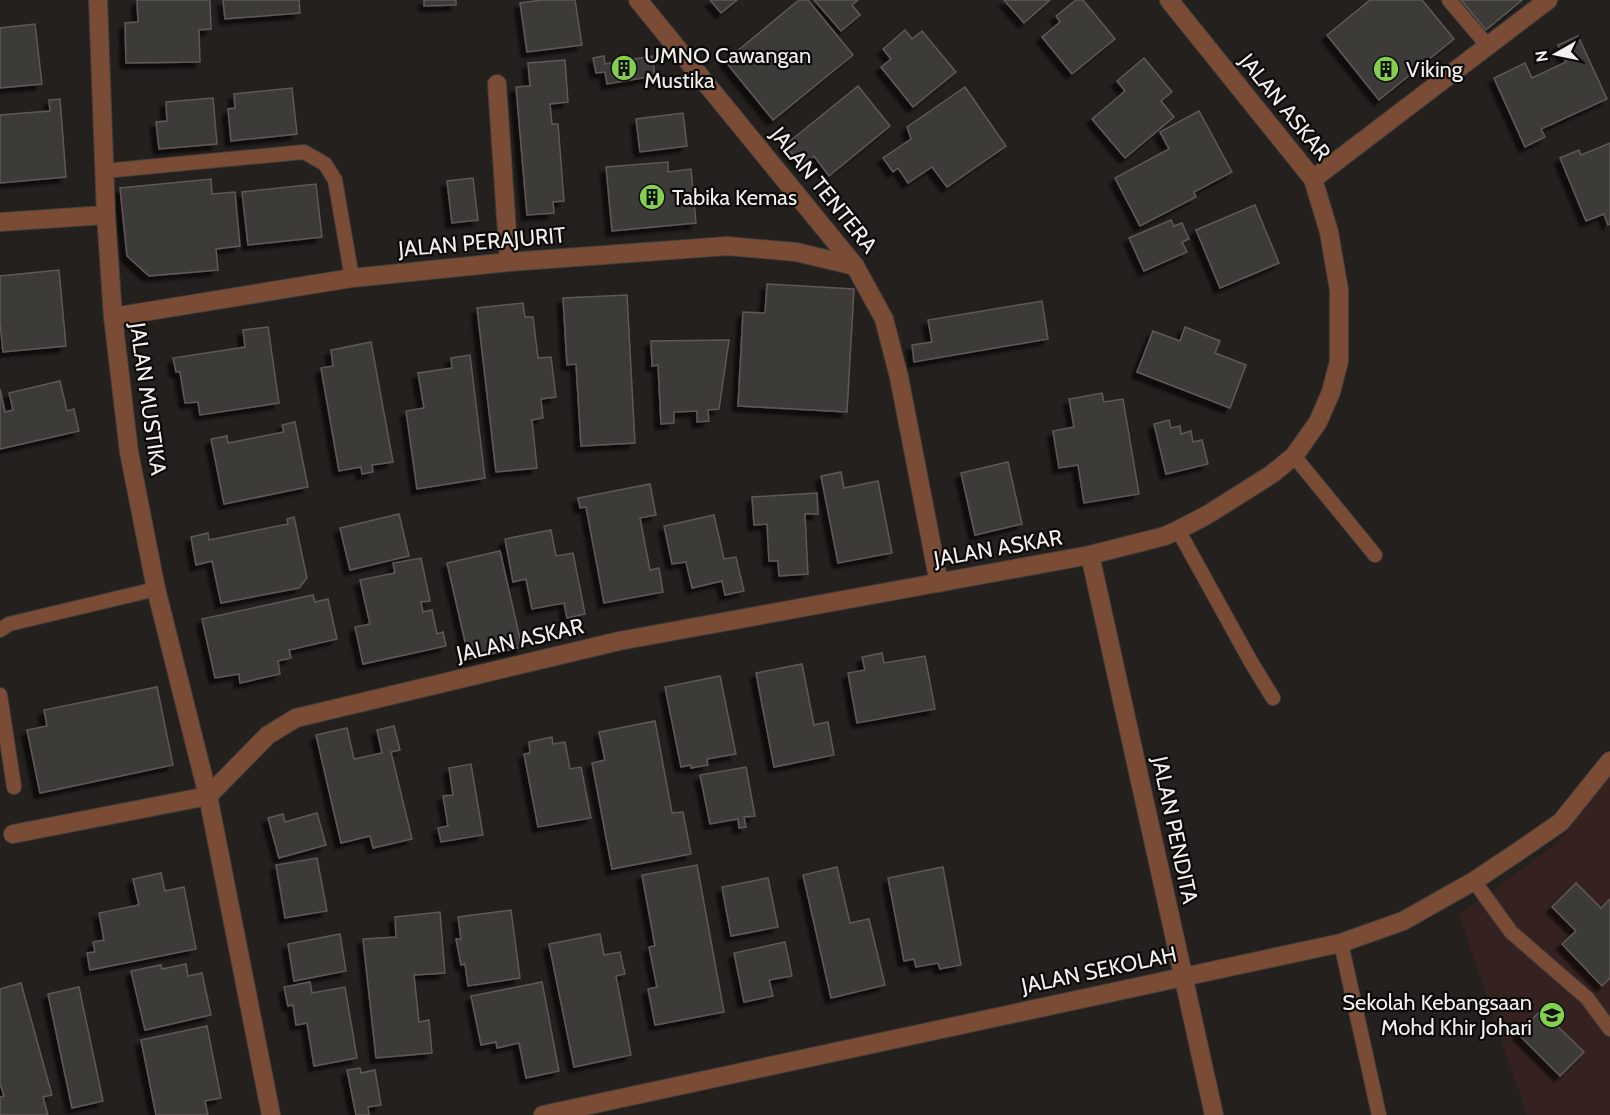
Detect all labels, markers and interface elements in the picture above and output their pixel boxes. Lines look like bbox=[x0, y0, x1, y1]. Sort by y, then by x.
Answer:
north arrow bbox=[1526, 24, 1586, 84]
place label: UMNO Cawangan Mustika bbox=[644, 42, 811, 94]
street label: JALAN ASKAR bbox=[1233, 47, 1336, 166]
text: N bbox=[1531, 49, 1552, 63]
building icon: UMNO Cawangan Mustika bbox=[609, 53, 639, 83]
building icon: Viking bbox=[1371, 54, 1401, 84]
place label: Viking bbox=[1406, 56, 1464, 83]
street label: JALAN TENTERA bbox=[764, 121, 883, 259]
building icon: Tabika Kemas bbox=[637, 182, 667, 212]
place label: Tabika Kemas bbox=[672, 184, 797, 211]
street label: JALAN PERAJURIT bbox=[396, 221, 567, 263]
street label: JALAN MUSTIKA bbox=[124, 320, 172, 478]
street label: JALAN ASKAR bbox=[931, 523, 1064, 573]
street label: JALAN ASKAR bbox=[453, 612, 586, 668]
street label: JALAN PENDITA bbox=[1146, 753, 1204, 907]
street label: JALAN SEKOLAH bbox=[1018, 940, 1179, 1000]
place label: Sekolah Kebangsaan Mohd Khir Johari bbox=[1342, 989, 1532, 1041]
school or university icon: Sekolah Kebangsaan Mohd Khir Johari bbox=[1537, 1000, 1567, 1030]

